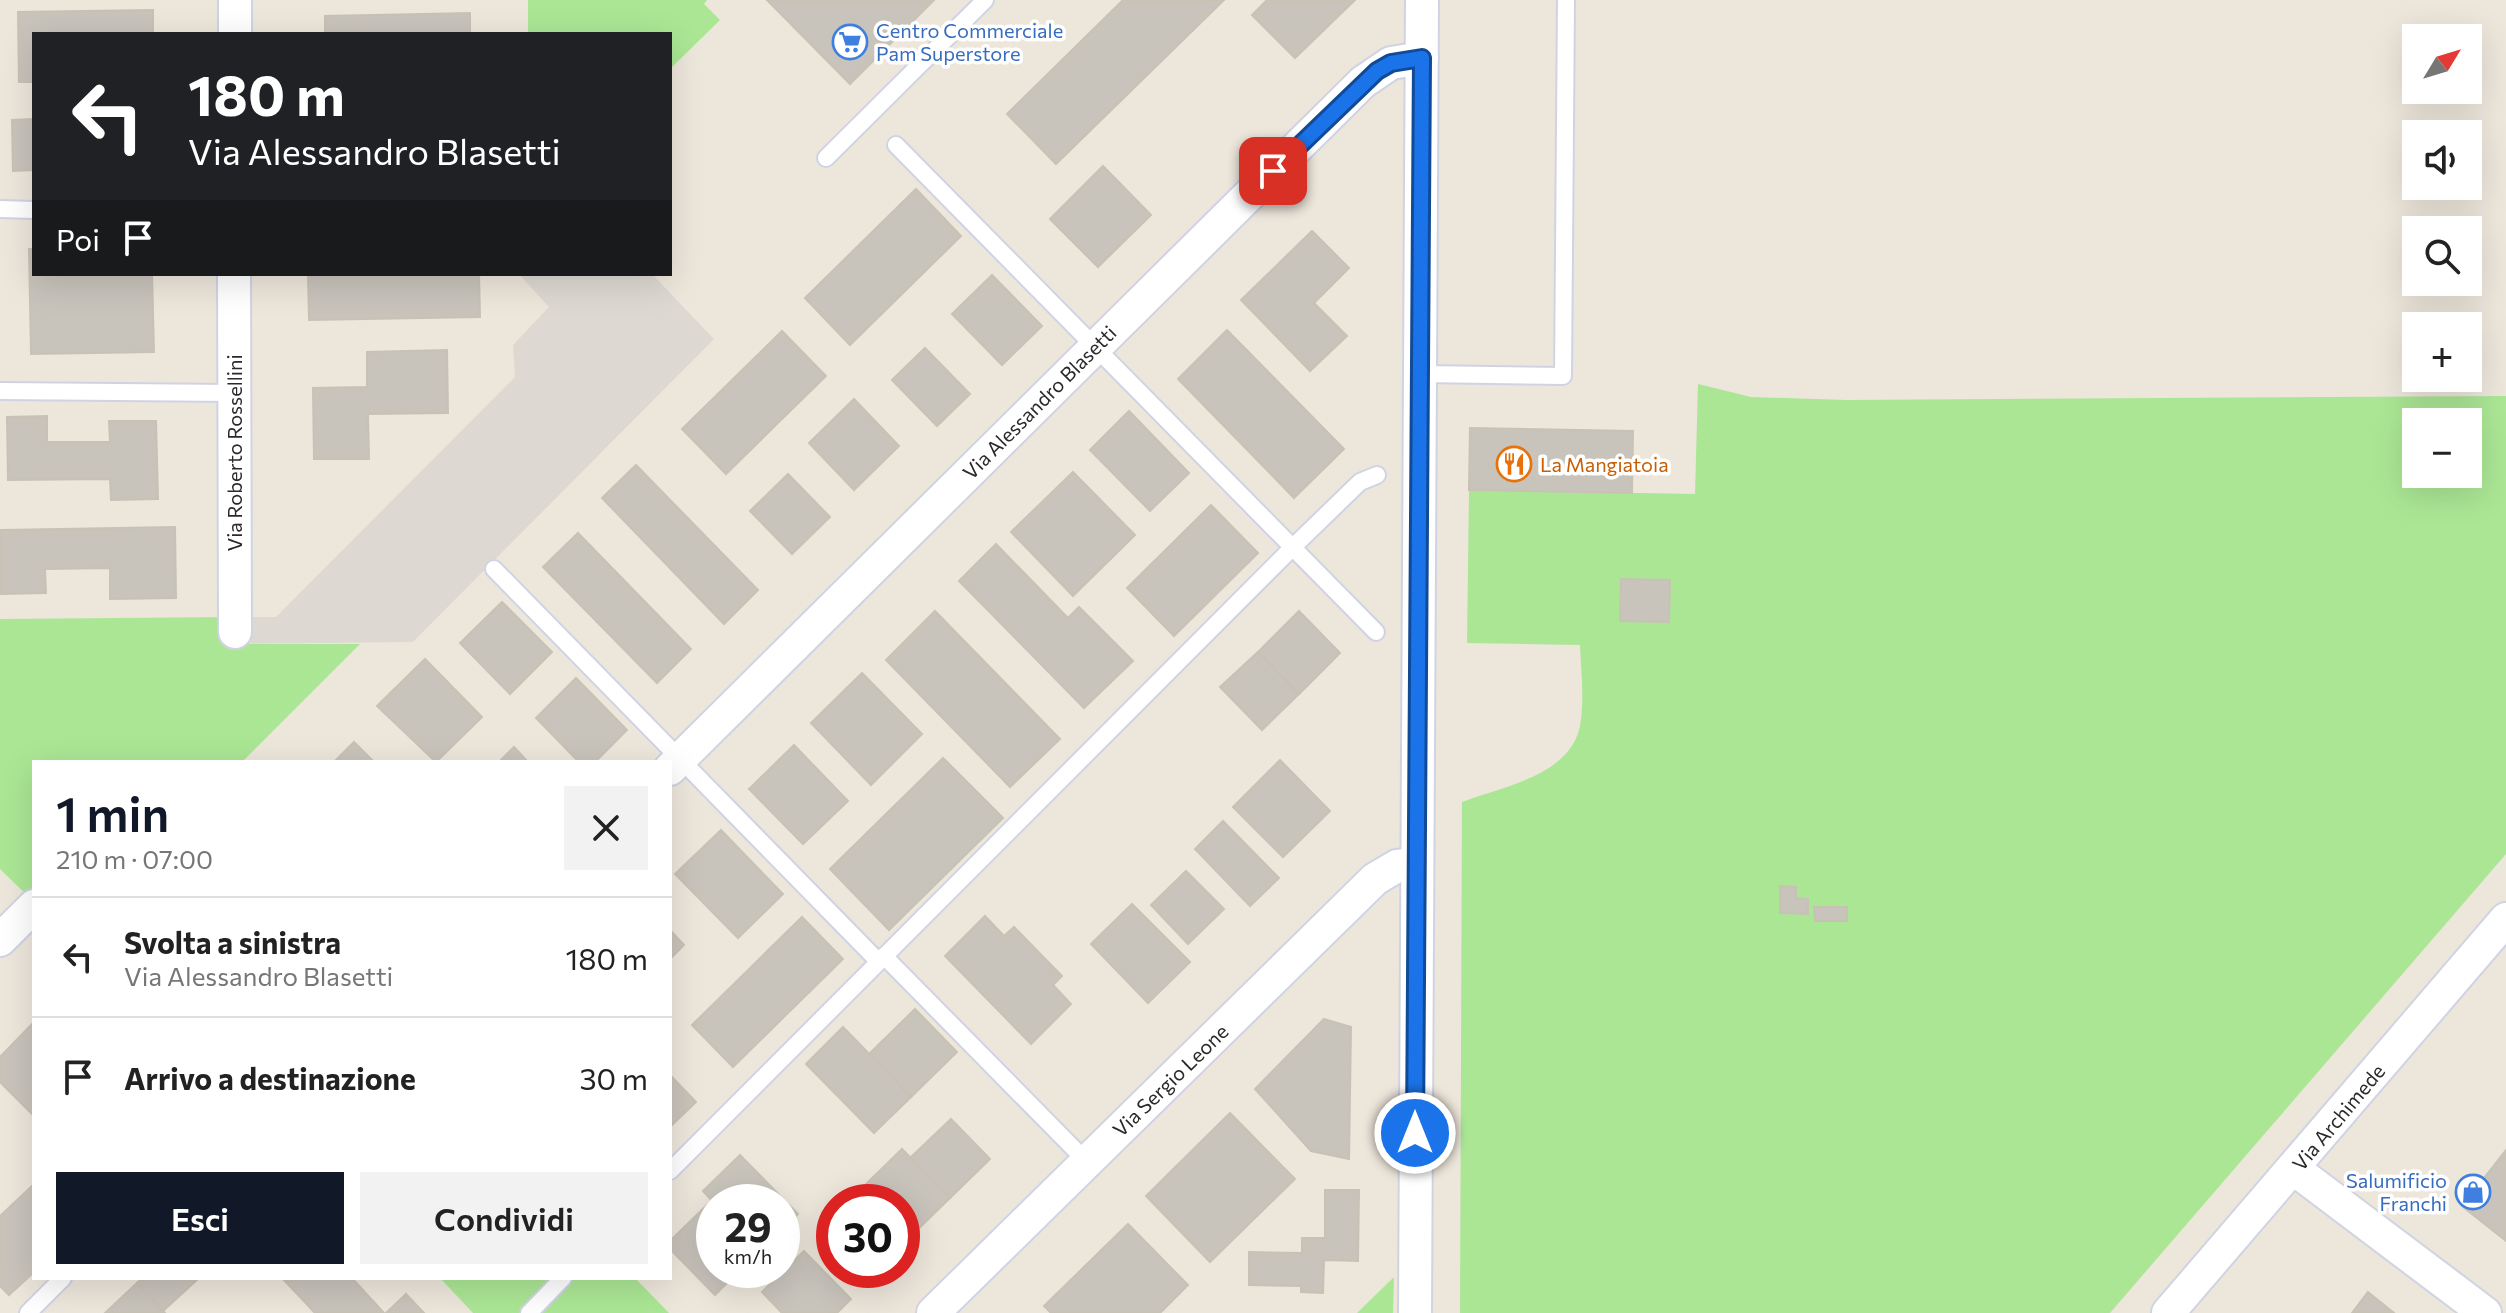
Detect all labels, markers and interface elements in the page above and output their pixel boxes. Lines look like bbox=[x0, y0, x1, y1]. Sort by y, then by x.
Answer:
place label: Centro Commerciale Pam Superstore bbox=[876, 18, 1063, 65]
supermarket icon: Centro Commerciale Pam Superstore bbox=[831, 23, 869, 61]
north arrow bbox=[2402, 24, 2482, 104]
map controls bbox=[2402, 24, 2482, 488]
text: 180 m bbox=[188, 59, 345, 128]
icon: left bbox=[56, 64, 160, 168]
button: sound bbox=[2402, 120, 2482, 200]
text: Via Alessandro Blasetti bbox=[188, 128, 561, 172]
pin bbox=[1239, 137, 1307, 205]
icon: arrive bbox=[1251, 149, 1295, 193]
icon: arrive bbox=[116, 216, 160, 260]
button: search bbox=[2402, 216, 2482, 296]
text: Poi bbox=[56, 220, 100, 257]
button: + bbox=[2402, 312, 2482, 392]
street label: Via Alessandro Blasetti bbox=[957, 320, 1121, 484]
street label: Via Roberto Rossellini bbox=[222, 354, 246, 552]
button: − bbox=[2402, 408, 2482, 488]
restaurant icon: La Mangiatoia bbox=[1495, 445, 1533, 483]
place label: La Mangiatoia bbox=[1540, 452, 1669, 476]
text: 1 min bbox=[56, 783, 169, 842]
button: close bbox=[564, 786, 648, 870]
text: 210 m · 07:00 bbox=[56, 843, 213, 874]
text: Svolta a sinistra bbox=[124, 923, 341, 960]
icon: left bbox=[56, 935, 100, 979]
text: 180 m bbox=[565, 939, 648, 976]
text: Via Alessandro Blasetti bbox=[124, 960, 393, 991]
street label: Via Sergio Leone bbox=[1107, 1019, 1233, 1141]
icon: arrive bbox=[56, 1055, 100, 1099]
text: Arrivo a destinazione bbox=[124, 1059, 416, 1096]
text: 30 m bbox=[579, 1059, 648, 1096]
street label: Via Archimede bbox=[2287, 1059, 2389, 1175]
position arrow bbox=[1373, 1091, 1457, 1175]
place label: Salumificio Franchi bbox=[2346, 1168, 2447, 1215]
button: Esci bbox=[56, 1172, 344, 1264]
button: Condividi bbox=[360, 1172, 648, 1264]
shop icon: Salumificio Franchi bbox=[2454, 1173, 2492, 1211]
speed limit sign: 30 bbox=[816, 1184, 920, 1288]
text: 29 bbox=[724, 1201, 772, 1250]
text: km/h bbox=[724, 1244, 772, 1268]

